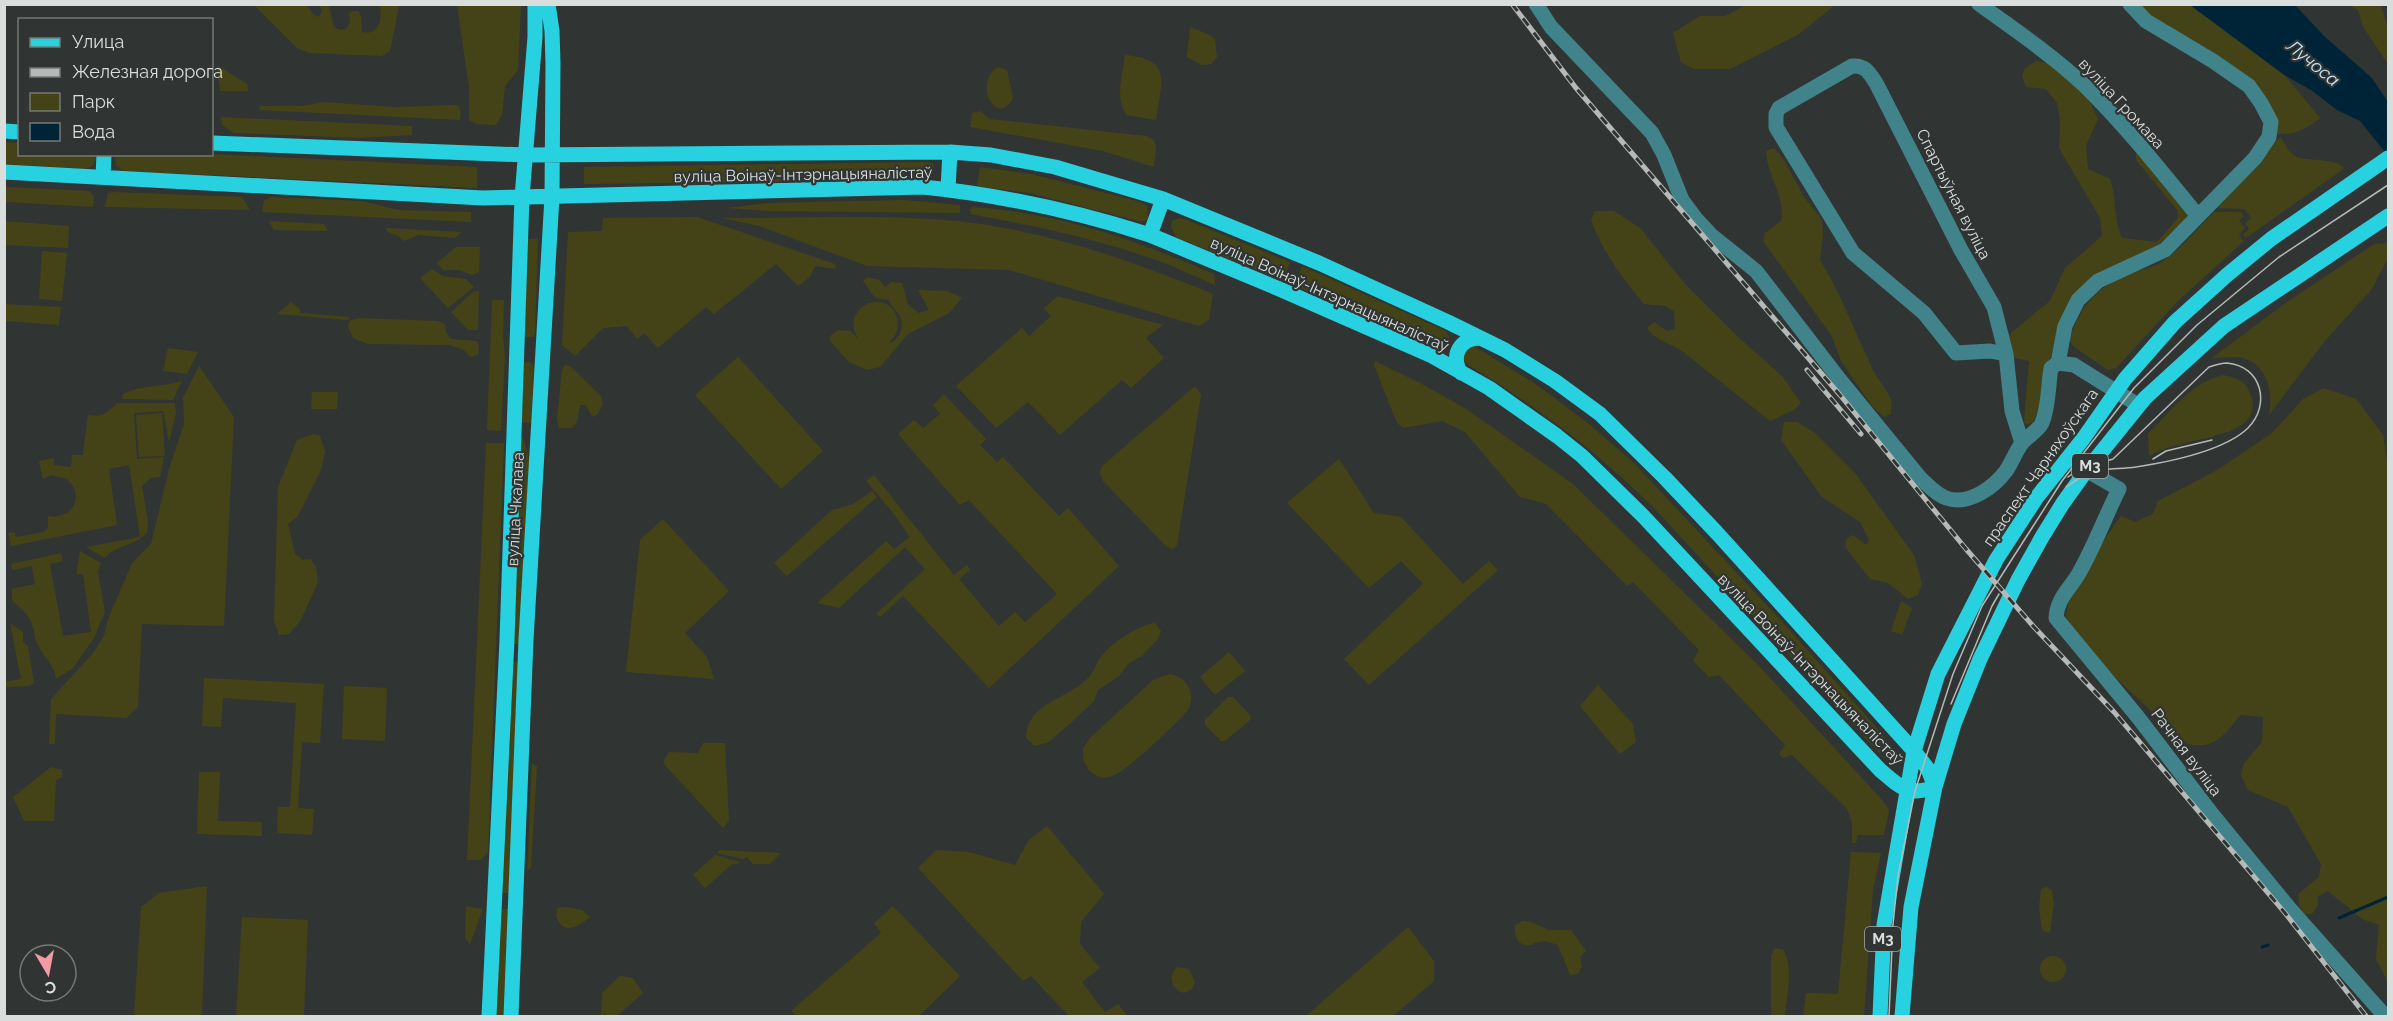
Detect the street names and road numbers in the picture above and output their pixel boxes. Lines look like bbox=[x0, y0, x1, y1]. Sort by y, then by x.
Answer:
street label: вуліца Громава bbox=[2075, 54, 2168, 153]
street label: Спартыўная вуліца bbox=[1912, 126, 1995, 263]
street label: вуліца Воінаў-Інтэрнацыяналістаў bbox=[673, 163, 933, 186]
street label: вуліца Воінаў-Інтэрнацыяналістаў bbox=[1208, 233, 1452, 356]
street label: праспект Чарняхоўскага bbox=[1979, 385, 2102, 550]
street label: вуліца Чкалава bbox=[503, 451, 528, 567]
road number: М3 bbox=[2072, 454, 2108, 478]
street label: вуліца Воінаў-Інтэрнацыяналістаў bbox=[1714, 570, 1908, 769]
street label: Рачная вуліца bbox=[2147, 705, 2226, 800]
road number: М3 bbox=[1865, 927, 1901, 951]

